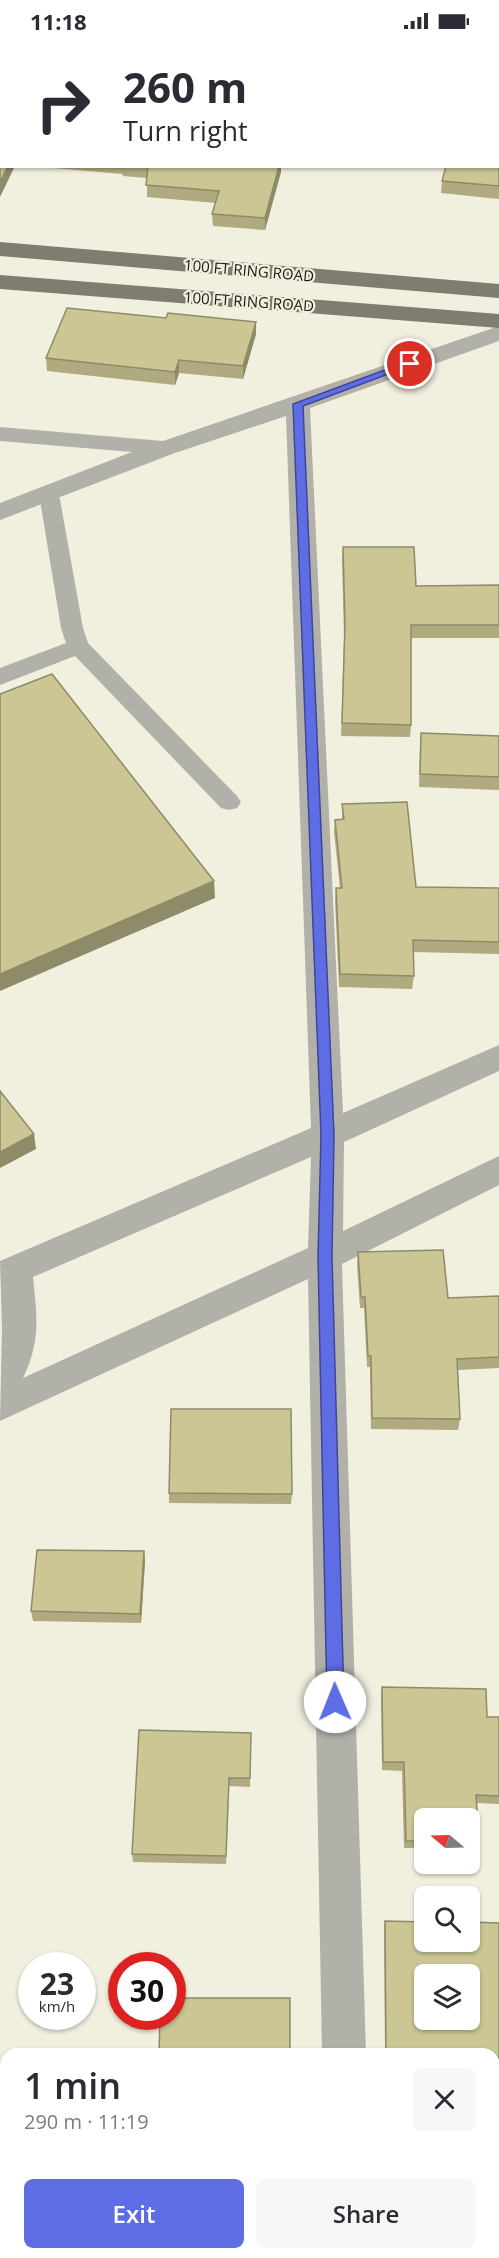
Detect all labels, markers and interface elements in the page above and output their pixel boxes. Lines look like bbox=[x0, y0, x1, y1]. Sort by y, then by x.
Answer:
text: 11:18 bbox=[30, 6, 87, 36]
text: 260 m bbox=[123, 58, 247, 115]
icon: right bbox=[24, 66, 102, 144]
text: Turn right bbox=[123, 112, 248, 149]
street label: 100 FT RING ROAD bbox=[183, 254, 315, 286]
street label: 100 FT RING ROAD bbox=[183, 286, 315, 316]
pin bbox=[384, 338, 435, 389]
icon: arrive bbox=[393, 347, 426, 380]
position arrow bbox=[303, 1670, 367, 1734]
north arrow bbox=[414, 1808, 480, 1874]
map controls bbox=[414, 1808, 480, 2030]
button: search bbox=[414, 1886, 480, 1952]
speed limit sign: 30 bbox=[108, 1952, 186, 2030]
text: 23 bbox=[40, 1963, 74, 2004]
button: layers bbox=[414, 1964, 480, 2030]
text: km/h bbox=[39, 1996, 75, 2016]
text: 1 min bbox=[24, 2061, 121, 2110]
button: close bbox=[413, 2068, 476, 2131]
text: 290 m · 11:19 bbox=[24, 2108, 149, 2135]
button: Exit bbox=[24, 2179, 244, 2248]
button: Share bbox=[256, 2179, 476, 2248]

